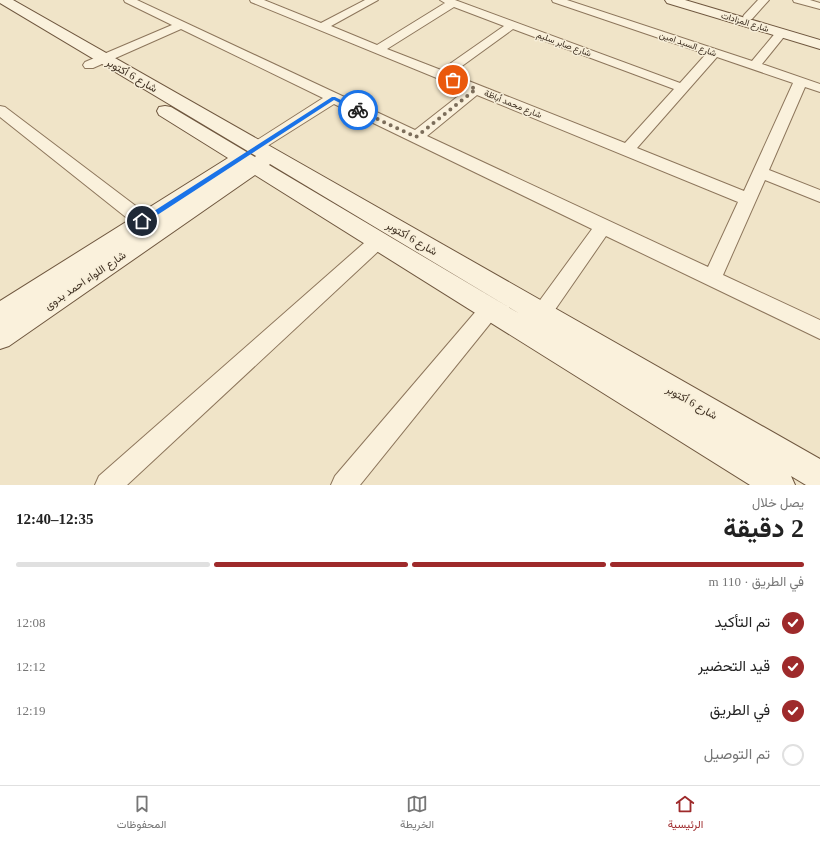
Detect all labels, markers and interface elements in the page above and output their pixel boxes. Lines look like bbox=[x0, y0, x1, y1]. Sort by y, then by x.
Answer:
street label: شارع المزادات bbox=[720, 10, 770, 35]
street label: شارع صابر سليم bbox=[535, 29, 593, 59]
street label: شارع السيد امين bbox=[658, 30, 718, 59]
street label: شارع 6 أكتوبر bbox=[102, 55, 160, 96]
pin bbox=[436, 63, 470, 97]
icon: bag bbox=[442, 69, 464, 91]
street label: شارع محمد أباظة bbox=[482, 88, 543, 121]
courier bbox=[338, 90, 378, 130]
icon: bike bbox=[347, 99, 369, 121]
pin bbox=[125, 204, 159, 238]
icon: home bbox=[131, 210, 153, 232]
street label: شارع 6 أكتوبر bbox=[382, 218, 440, 259]
street label: شارع اللواء احمد بدوى bbox=[42, 248, 129, 313]
street label: شارع 6 أكتوبر bbox=[662, 382, 720, 423]
text: يصل خلال bbox=[752, 495, 804, 510]
text: 12:35–12:40 bbox=[16, 511, 94, 527]
text: 2 دقيقة bbox=[723, 514, 804, 543]
text: في الطريق · 110 m bbox=[709, 574, 804, 589]
icon: check bbox=[782, 612, 804, 634]
text: تم التأكيد bbox=[715, 614, 770, 630]
text: 12:08 bbox=[16, 615, 46, 630]
icon: check bbox=[782, 656, 804, 678]
text: قيد التحضير bbox=[698, 658, 770, 674]
text: 12:12 bbox=[16, 659, 46, 674]
icon: check bbox=[782, 700, 804, 722]
text: في الطريق bbox=[710, 702, 770, 718]
text: 12:19 bbox=[16, 703, 46, 718]
text: تم التوصيل bbox=[704, 746, 770, 762]
tab: المحفوظات bbox=[117, 793, 166, 834]
tab: الخريطة bbox=[400, 793, 434, 834]
tab: الرئيسية bbox=[668, 793, 703, 834]

